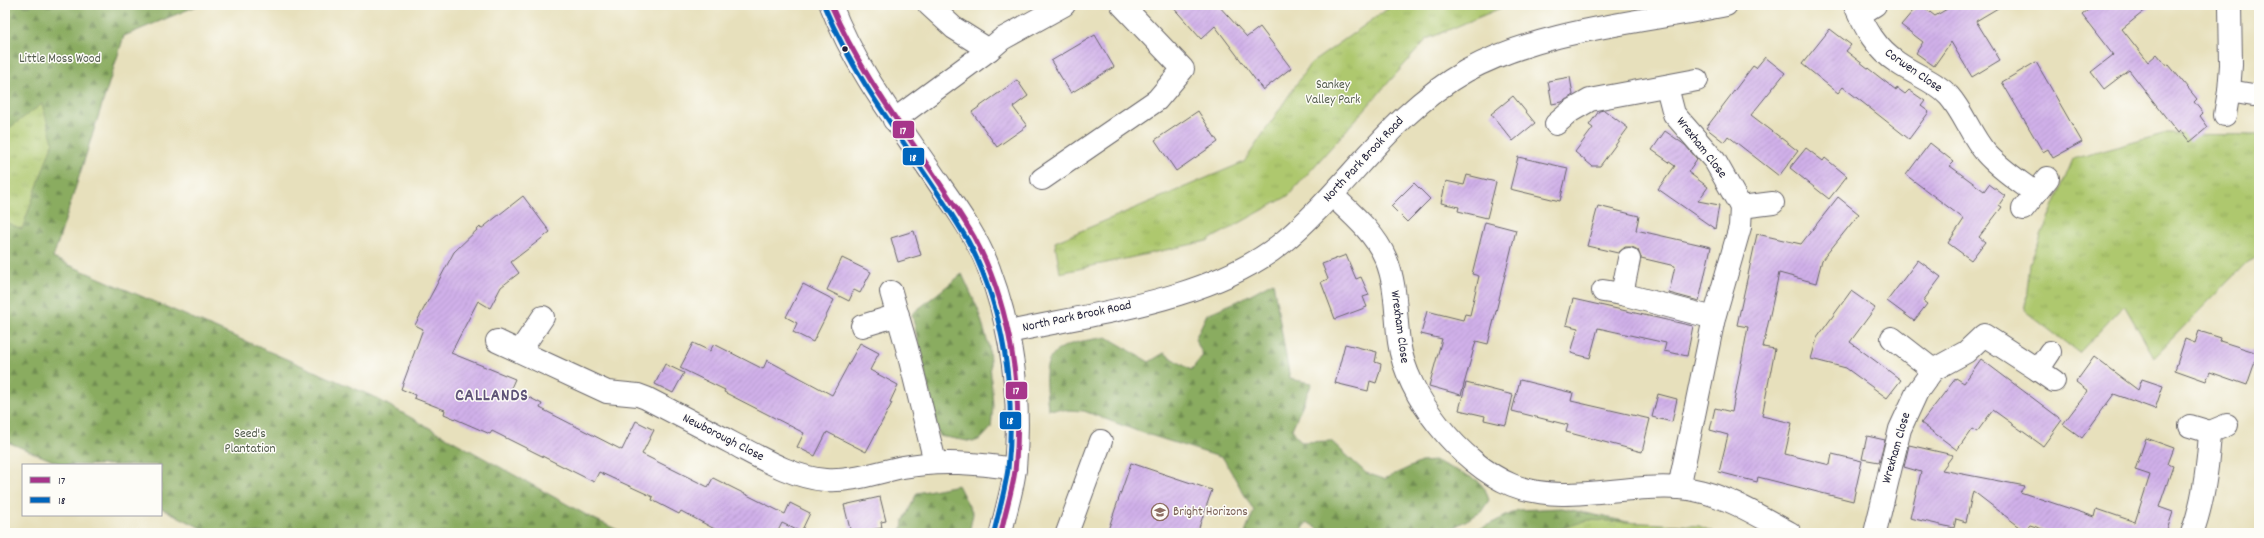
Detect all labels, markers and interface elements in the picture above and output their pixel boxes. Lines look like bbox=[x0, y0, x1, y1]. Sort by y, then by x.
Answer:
unlabelled marker bbox=[840, 44, 850, 54]
street label: Corwen Close bbox=[1880, 44, 1946, 98]
park label: Little Moss Wood bbox=[19, 50, 101, 69]
park label: Sankey Valley Park bbox=[1306, 76, 1360, 110]
street label: North Park Brook Road bbox=[1319, 113, 1409, 207]
street label: Wrexham Close bbox=[1671, 113, 1731, 183]
line badge: 17 bbox=[892, 120, 915, 139]
text: 17 bbox=[900, 124, 907, 140]
line badge: 18 bbox=[902, 147, 925, 166]
text: 18 bbox=[910, 151, 917, 167]
street label: Wrexham Close bbox=[1384, 289, 1414, 365]
street label: North Park Brook Road bbox=[1021, 296, 1133, 338]
line badge: 17 bbox=[1005, 381, 1028, 400]
text: 17 bbox=[1013, 384, 1020, 400]
district label: CALLANDS bbox=[455, 385, 529, 409]
street label: Newborough Close bbox=[679, 409, 767, 467]
street label: Wrexham Close bbox=[1878, 410, 1916, 486]
line badge: 18 bbox=[999, 411, 1022, 430]
text: 18 bbox=[1007, 414, 1014, 430]
park label: Seed's Plantation bbox=[225, 425, 275, 459]
legend bbox=[22, 464, 162, 516]
text: 17 bbox=[58, 473, 66, 490]
text: 18 bbox=[58, 493, 66, 510]
school or university icon: Bright Horizons bbox=[1150, 502, 1170, 522]
place label: Bright Horizons bbox=[1173, 503, 1248, 522]

